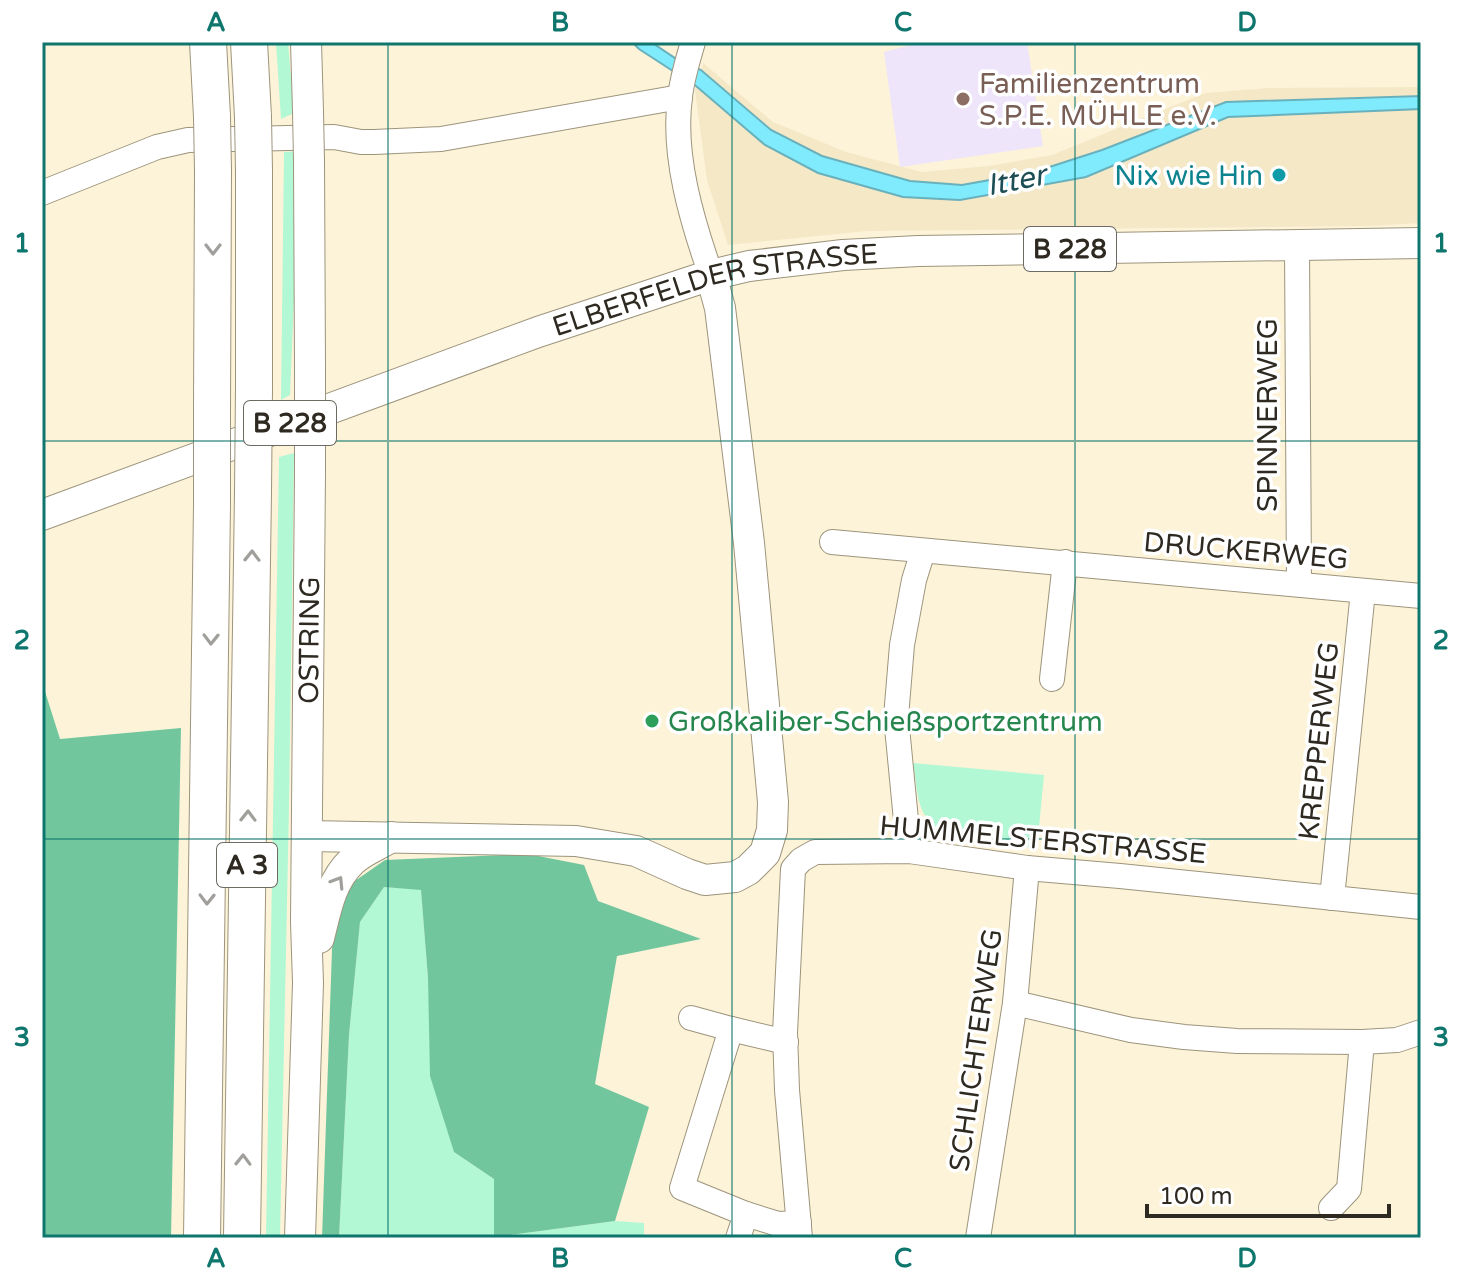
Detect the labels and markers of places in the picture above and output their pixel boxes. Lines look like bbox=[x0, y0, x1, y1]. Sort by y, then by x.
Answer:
place label: Familienzentrum S.P.E. MÜHLE e.V. bbox=[979, 67, 1217, 133]
marker: Familienzentrum S.P.E. MÜHLE e.V. bbox=[954, 90, 972, 108]
place label: Nix wie Hin bbox=[1114, 159, 1263, 193]
marker: Nix wie Hin bbox=[1270, 166, 1288, 184]
place label: Großkaliber-Schießsportzentrum bbox=[668, 705, 1103, 739]
marker: Großkaliber-Schießsportzentrum bbox=[643, 712, 661, 730]

